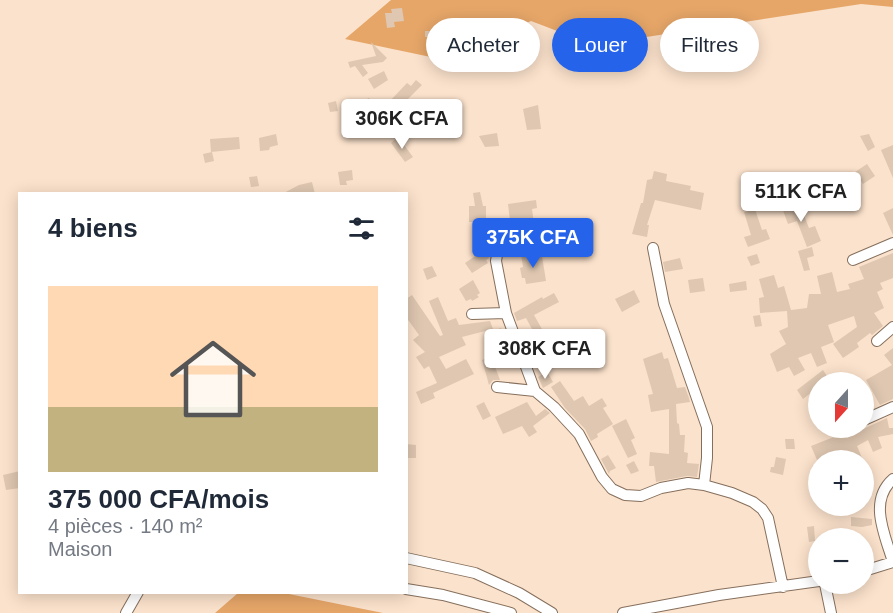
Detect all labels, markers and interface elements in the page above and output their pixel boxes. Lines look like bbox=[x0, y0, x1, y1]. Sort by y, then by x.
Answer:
chip: Acheter bbox=[426, 18, 540, 72]
chip: Louer bbox=[552, 18, 648, 72]
chip: Filtres bbox=[660, 18, 759, 72]
pin: 306K CFA bbox=[340, 99, 464, 150]
text: 306K CFA bbox=[355, 107, 449, 129]
pin: 511K CFA bbox=[739, 172, 863, 223]
text: 511K CFA bbox=[755, 180, 847, 202]
icon: filters bbox=[345, 212, 378, 245]
text: 4 biens bbox=[48, 213, 138, 243]
pin: 375K CFA bbox=[471, 218, 595, 269]
text: 375K CFA bbox=[486, 226, 580, 248]
icon: home bbox=[159, 325, 267, 433]
pin: 308K CFA bbox=[483, 329, 607, 380]
text: 308K CFA bbox=[498, 337, 592, 359]
north arrow bbox=[808, 372, 874, 438]
map controls bbox=[808, 372, 874, 594]
button: + bbox=[808, 450, 874, 516]
text: 375 000 CFA/mois bbox=[48, 484, 269, 514]
text: 4 pièces · 140 m² bbox=[48, 515, 203, 537]
button: − bbox=[808, 528, 874, 594]
text: Maison bbox=[48, 538, 112, 560]

